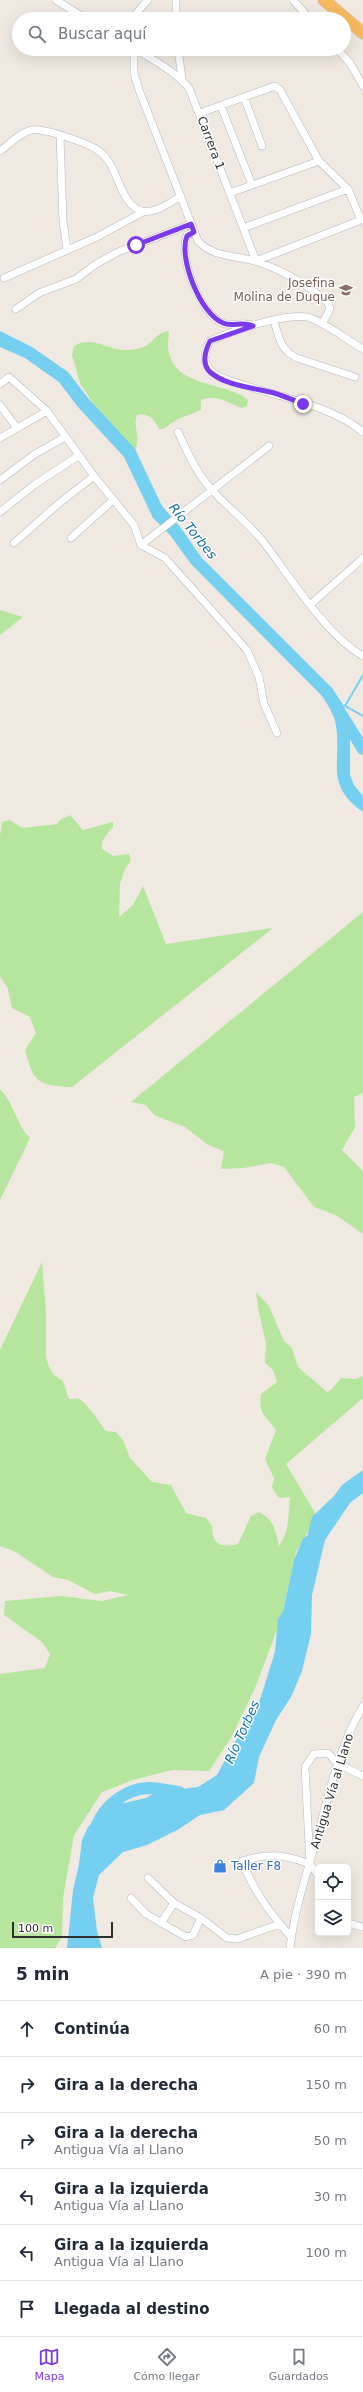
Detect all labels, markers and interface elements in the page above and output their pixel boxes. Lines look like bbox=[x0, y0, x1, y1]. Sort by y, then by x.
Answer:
search box bbox=[12, 12, 351, 56]
icon: search bbox=[26, 23, 48, 45]
text: Buscar aquí bbox=[58, 25, 146, 43]
street label: Carrera 1 bbox=[194, 114, 228, 172]
route start bbox=[127, 236, 145, 254]
place label: Josefina Molina de Duque bbox=[234, 276, 335, 304]
school or university icon: Josefina Molina de Duque bbox=[338, 282, 354, 298]
route end bbox=[294, 395, 312, 413]
water label: Río Torbes bbox=[166, 500, 220, 562]
water label: Río Torbes bbox=[221, 1698, 263, 1766]
street label: Antigua Vía al Llano bbox=[308, 1732, 356, 1850]
shop icon: Taller F8 bbox=[212, 1858, 228, 1874]
place label: Taller F8 bbox=[230, 1859, 281, 1873]
map controls bbox=[315, 1864, 351, 1936]
button: locate bbox=[315, 1864, 351, 1900]
button: layers bbox=[315, 1900, 351, 1936]
scale bar bbox=[12, 1920, 113, 1939]
text: 100 m bbox=[18, 1922, 53, 1935]
text: 5 min bbox=[16, 1964, 69, 1984]
text: A pie · 390 m bbox=[260, 1967, 347, 1982]
icon: ahead bbox=[16, 2018, 38, 2040]
text: Continúa bbox=[54, 2020, 130, 2038]
text: 60 m bbox=[314, 2021, 347, 2036]
icon: right bbox=[16, 2074, 38, 2096]
text: Gira a la derecha bbox=[54, 2076, 198, 2094]
text: 150 m bbox=[305, 2077, 347, 2092]
text: Gira a la derecha bbox=[54, 2124, 198, 2142]
icon: right bbox=[16, 2130, 38, 2152]
text: 50 m bbox=[314, 2133, 347, 2148]
text: Antigua Vía al Llano bbox=[54, 2142, 184, 2157]
text: Gira a la izquierda bbox=[54, 2180, 209, 2198]
icon: left bbox=[16, 2186, 38, 2208]
text: 30 m bbox=[314, 2189, 347, 2204]
text: Antigua Vía al Llano bbox=[54, 2198, 184, 2213]
text: Gira a la izquierda bbox=[54, 2236, 209, 2254]
icon: left bbox=[16, 2242, 38, 2264]
text: 100 m bbox=[305, 2245, 347, 2260]
text: Antigua Vía al Llano bbox=[54, 2254, 184, 2269]
icon: arrive bbox=[16, 2298, 38, 2320]
text: Llegada al destino bbox=[54, 2300, 209, 2318]
tab: Mapa bbox=[34, 2346, 64, 2383]
tab: Cómo llegar bbox=[133, 2346, 200, 2383]
tab: Guardados bbox=[269, 2346, 329, 2383]

